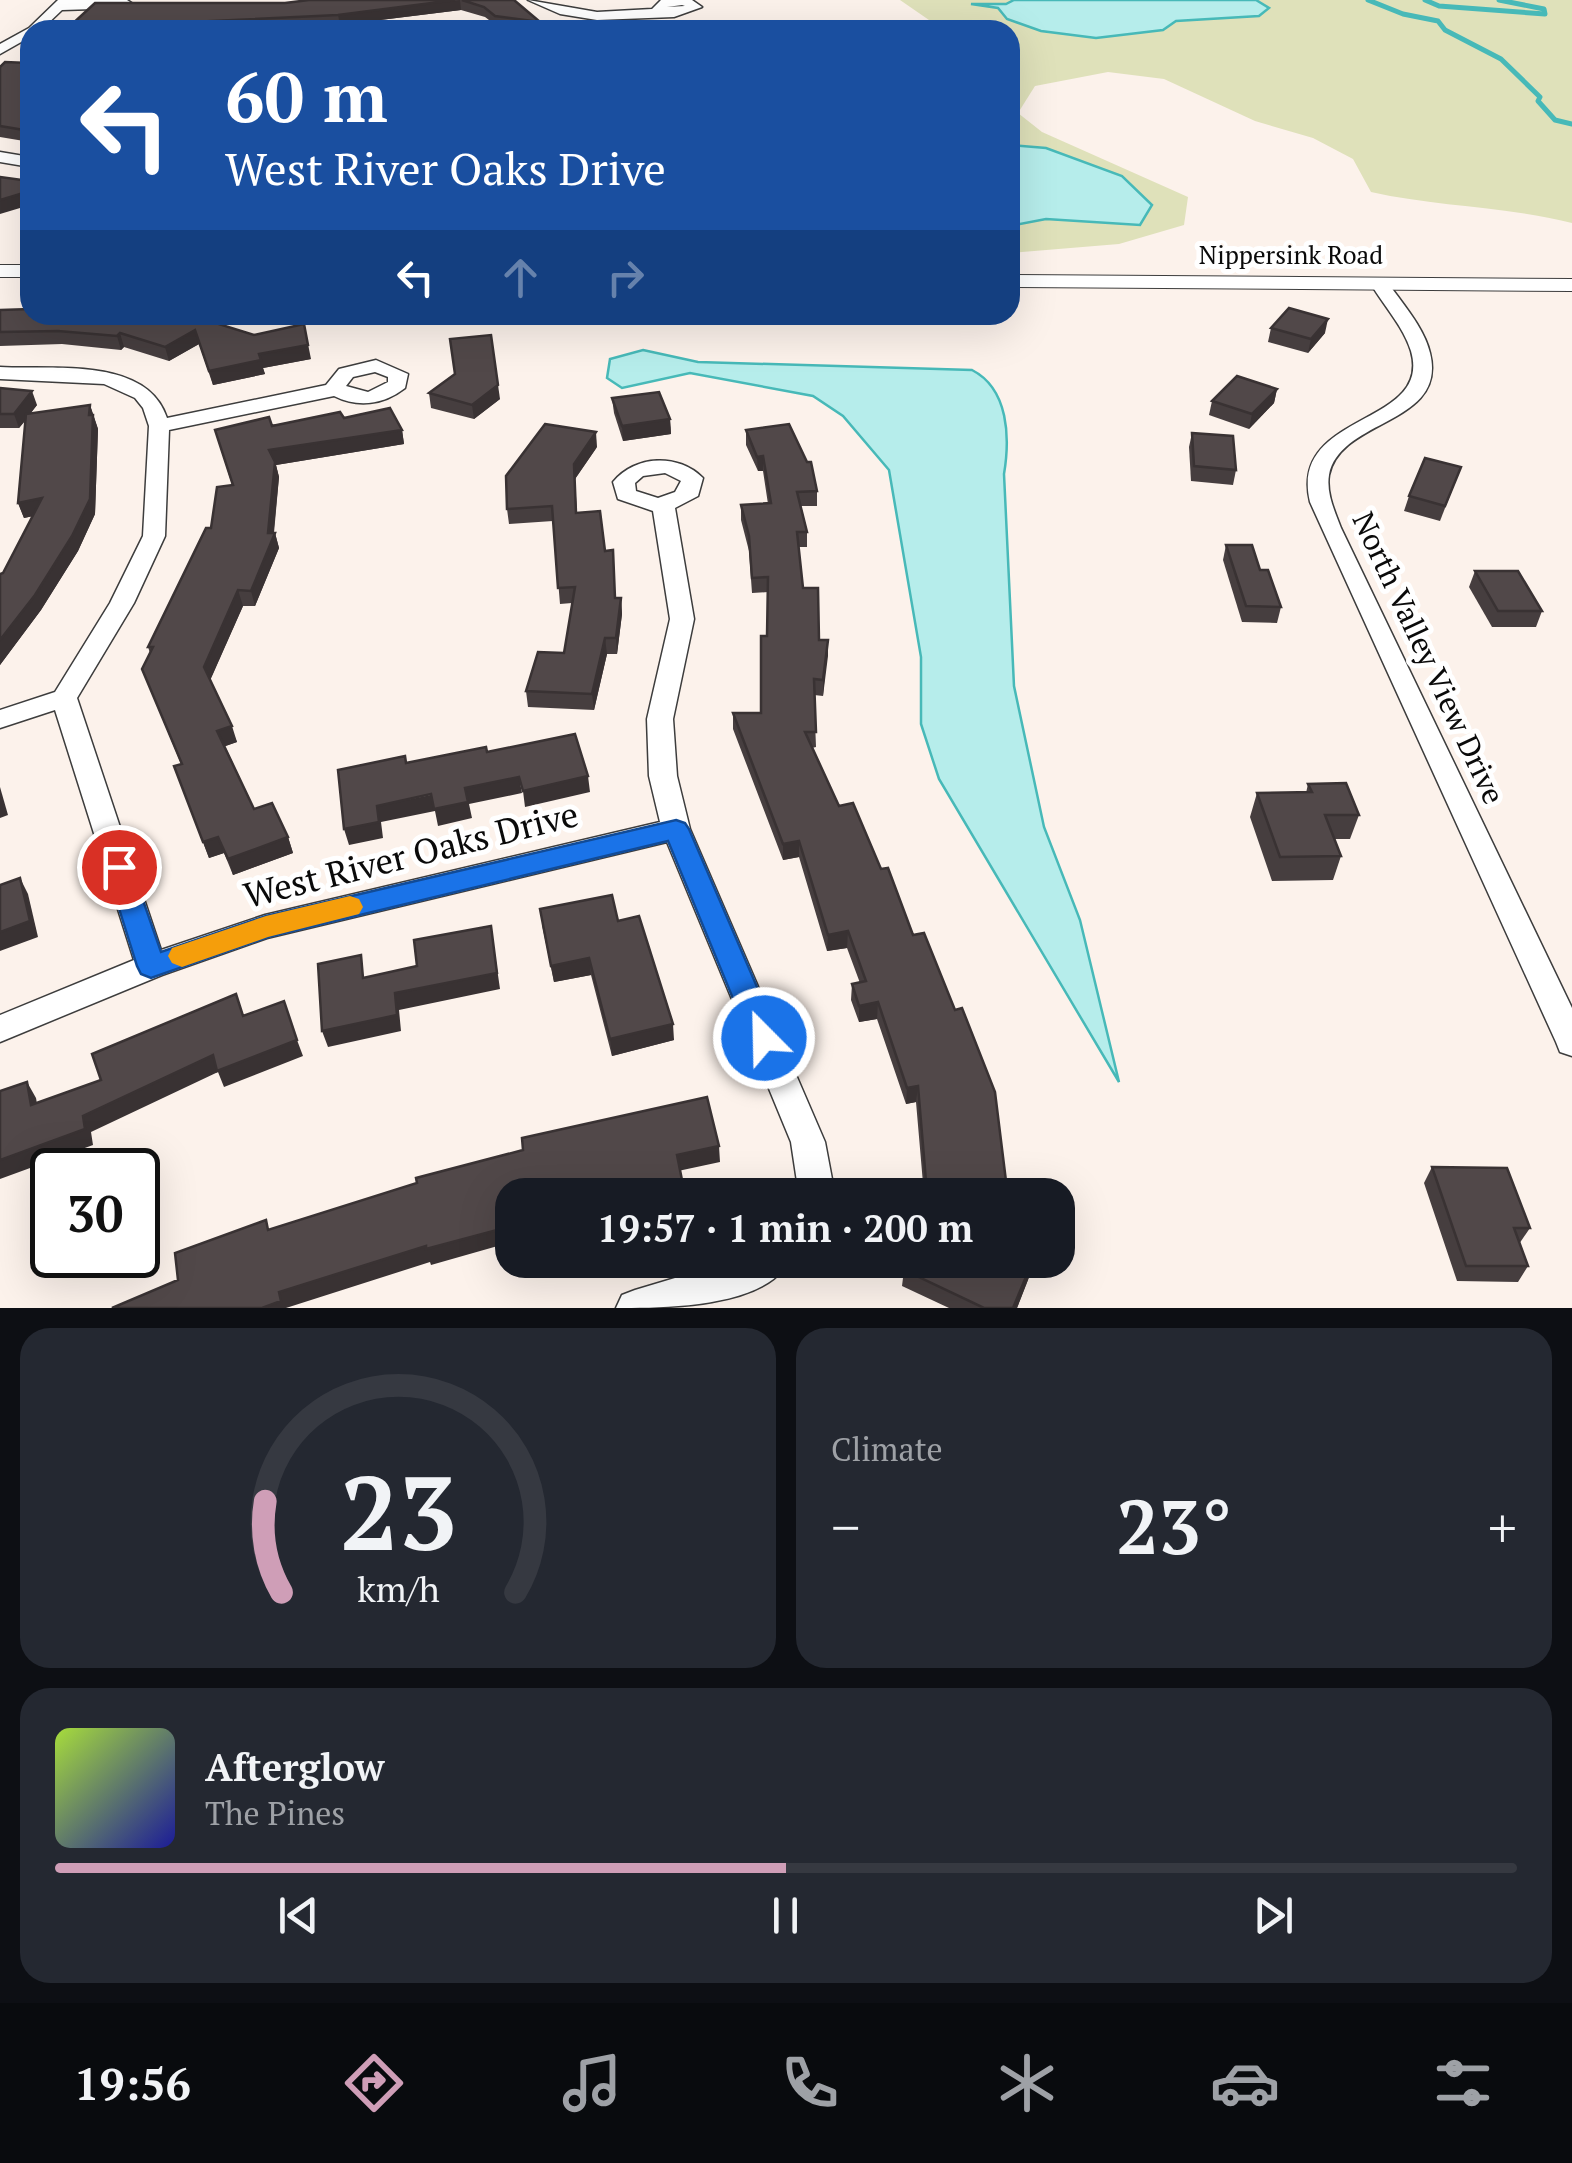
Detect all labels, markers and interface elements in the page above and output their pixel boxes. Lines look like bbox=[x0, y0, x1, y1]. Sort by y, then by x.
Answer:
text: 60 m bbox=[225, 49, 388, 142]
icon: left bbox=[60, 60, 190, 190]
text: West River Oaks Drive bbox=[225, 138, 666, 198]
street label: Nippersink Road bbox=[1199, 238, 1383, 271]
icon: left bbox=[388, 250, 443, 305]
icon: ahead bbox=[493, 250, 548, 305]
icon: right bbox=[598, 250, 653, 305]
street label: North Valley View Drive bbox=[1344, 505, 1514, 810]
street label: West River Oaks Drive bbox=[239, 790, 583, 918]
pin bbox=[77, 825, 162, 910]
icon: arrive bbox=[92, 840, 147, 895]
position arrow bbox=[712, 986, 816, 1090]
speed limit sign: 30 bbox=[30, 1148, 160, 1278]
text: 19:57 · 1 min · 200 m bbox=[597, 1203, 973, 1253]
text: Climate bbox=[831, 1428, 943, 1470]
text: 23 bbox=[339, 1442, 457, 1580]
text: 23° bbox=[1116, 1476, 1232, 1575]
text: − bbox=[831, 1490, 860, 1563]
text: + bbox=[1488, 1490, 1517, 1563]
text: km/h bbox=[357, 1565, 439, 1612]
text: Afterglow bbox=[205, 1742, 385, 1792]
text: The Pines bbox=[205, 1792, 345, 1834]
icon: previous bbox=[271, 1888, 326, 1943]
icon: pause bbox=[758, 1888, 813, 1943]
icon: next bbox=[1246, 1888, 1301, 1943]
icon: directions bbox=[339, 2048, 409, 2118]
icon: music bbox=[557, 2048, 627, 2118]
icon: phone bbox=[775, 2048, 845, 2118]
icon: climate bbox=[992, 2048, 1062, 2118]
icon: car bbox=[1210, 2048, 1280, 2118]
icon: filters bbox=[1428, 2048, 1498, 2118]
text: 19:56 bbox=[74, 2053, 191, 2113]

